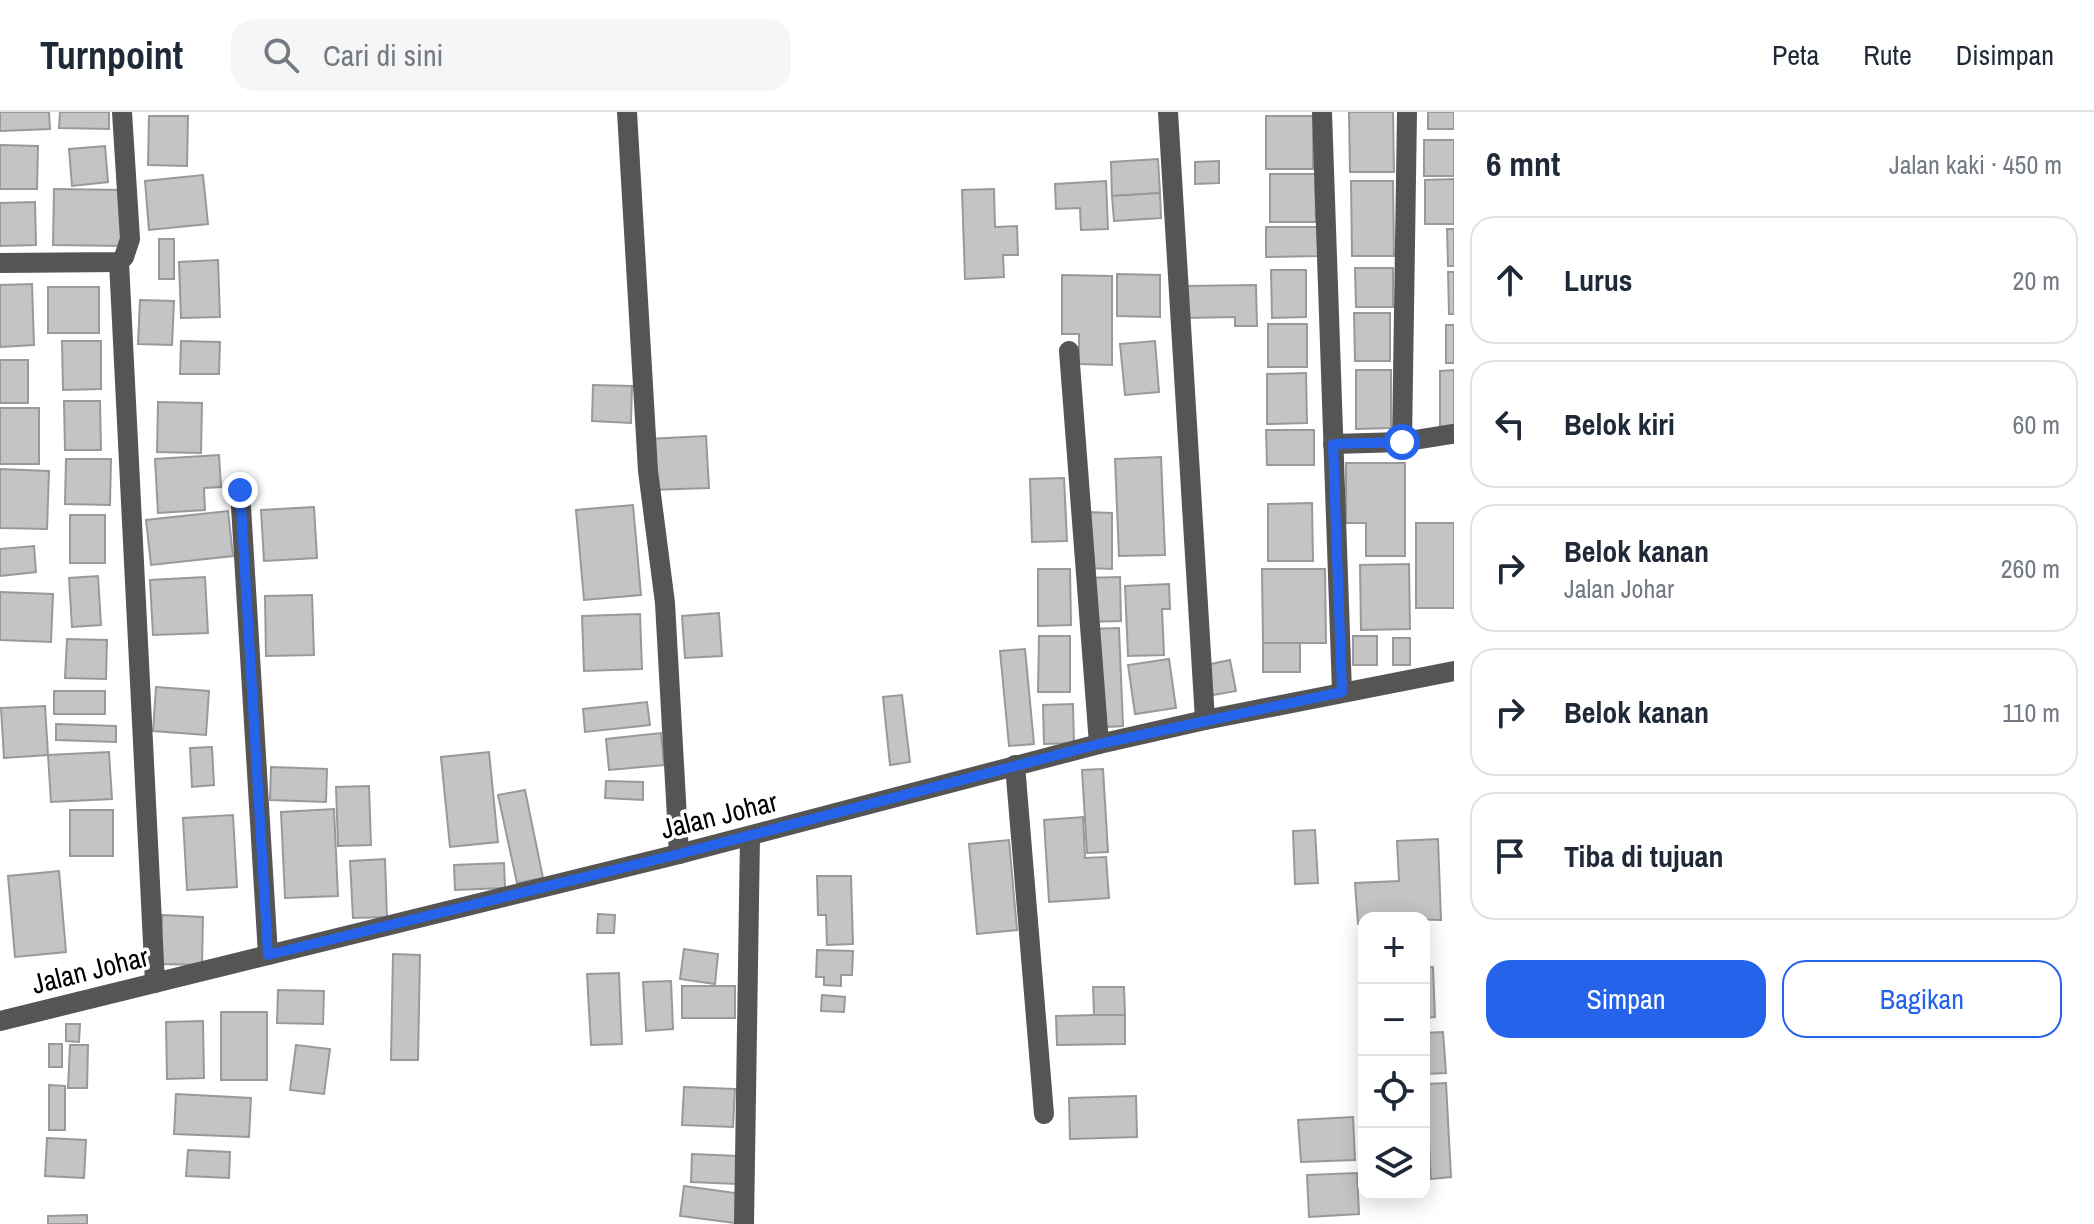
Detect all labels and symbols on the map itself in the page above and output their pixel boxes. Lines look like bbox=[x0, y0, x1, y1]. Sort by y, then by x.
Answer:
route start bbox=[1384, 424, 1420, 460]
route end bbox=[222, 472, 258, 508]
street label: Jalan Johar bbox=[657, 782, 782, 848]
street label: Jalan Johar bbox=[28, 937, 153, 1003]

